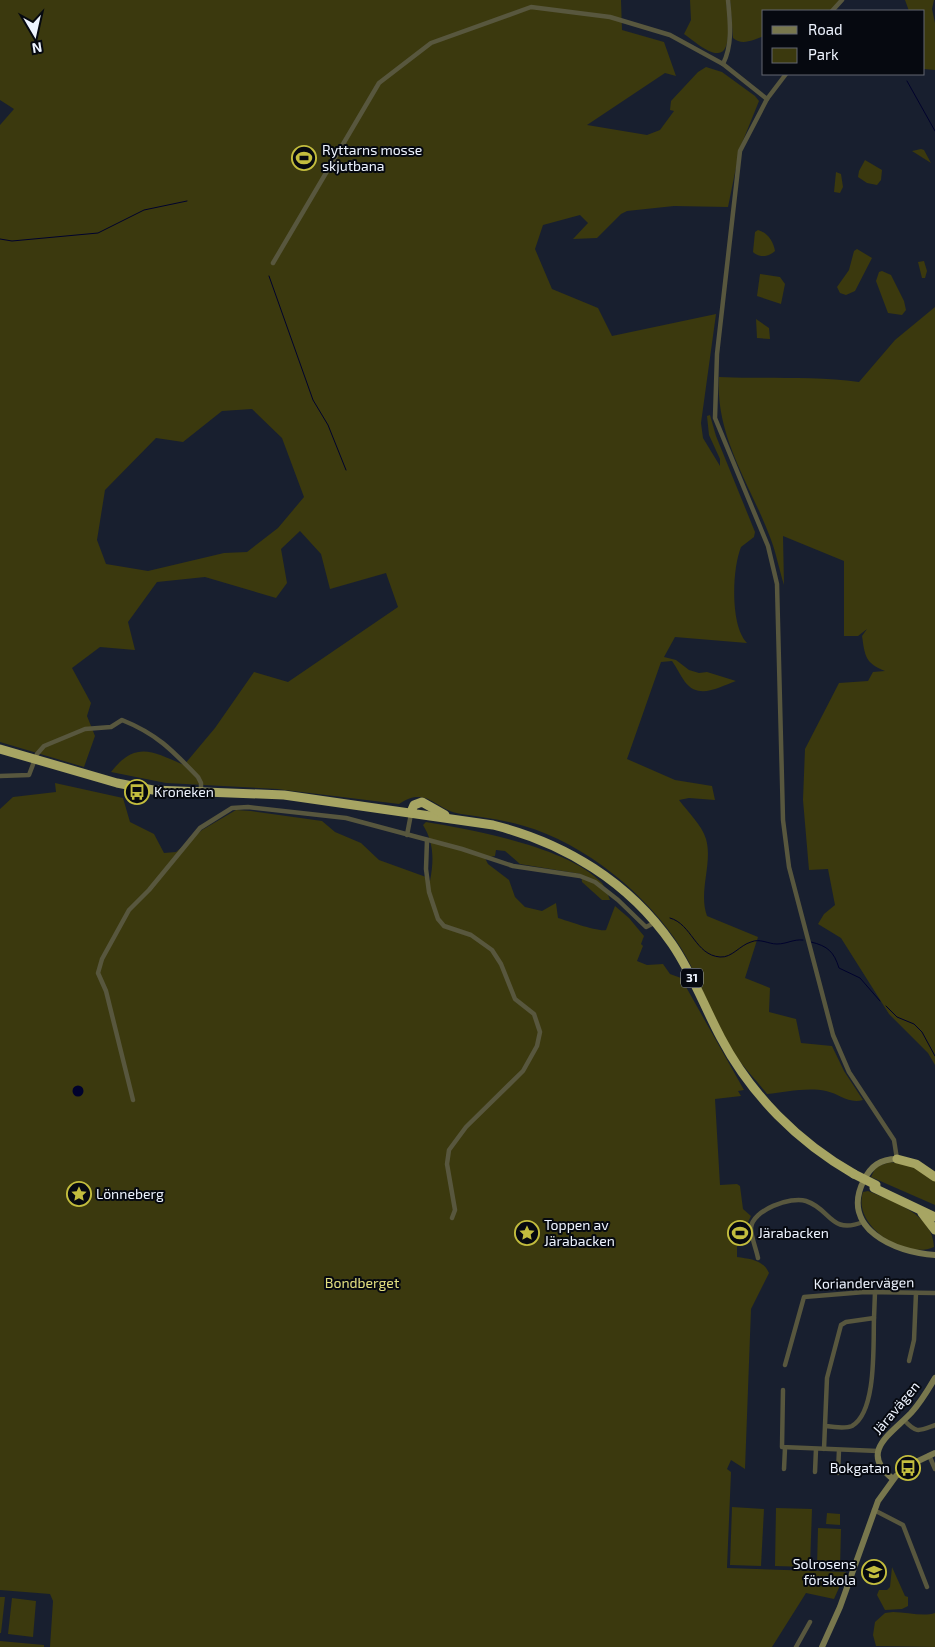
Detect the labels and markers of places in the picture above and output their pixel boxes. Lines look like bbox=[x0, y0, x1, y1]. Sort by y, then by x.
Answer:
place label: Ryttarns mosse skjutbana bbox=[322, 141, 422, 174]
sports icon: Ryttarns mosse skjutbana bbox=[291, 145, 317, 171]
bus stop icon: Kroneken bbox=[124, 779, 150, 805]
place label: Kroneken bbox=[154, 783, 214, 800]
place icon: Lönneberg bbox=[66, 1181, 92, 1207]
place label: Lönneberg bbox=[96, 1185, 164, 1202]
place label: Toppen av Järabacken bbox=[544, 1216, 615, 1249]
place icon: Toppen av Järabacken bbox=[514, 1220, 540, 1246]
sports icon: Järabacken bbox=[727, 1220, 753, 1246]
place label: Järabacken bbox=[758, 1224, 829, 1241]
bus stop icon: Bokgatan bbox=[895, 1455, 921, 1481]
place label: Bokgatan bbox=[830, 1459, 890, 1476]
place label: Solrosens förskola bbox=[793, 1555, 856, 1588]
school or university icon: Solrosens förskola bbox=[861, 1559, 887, 1585]

